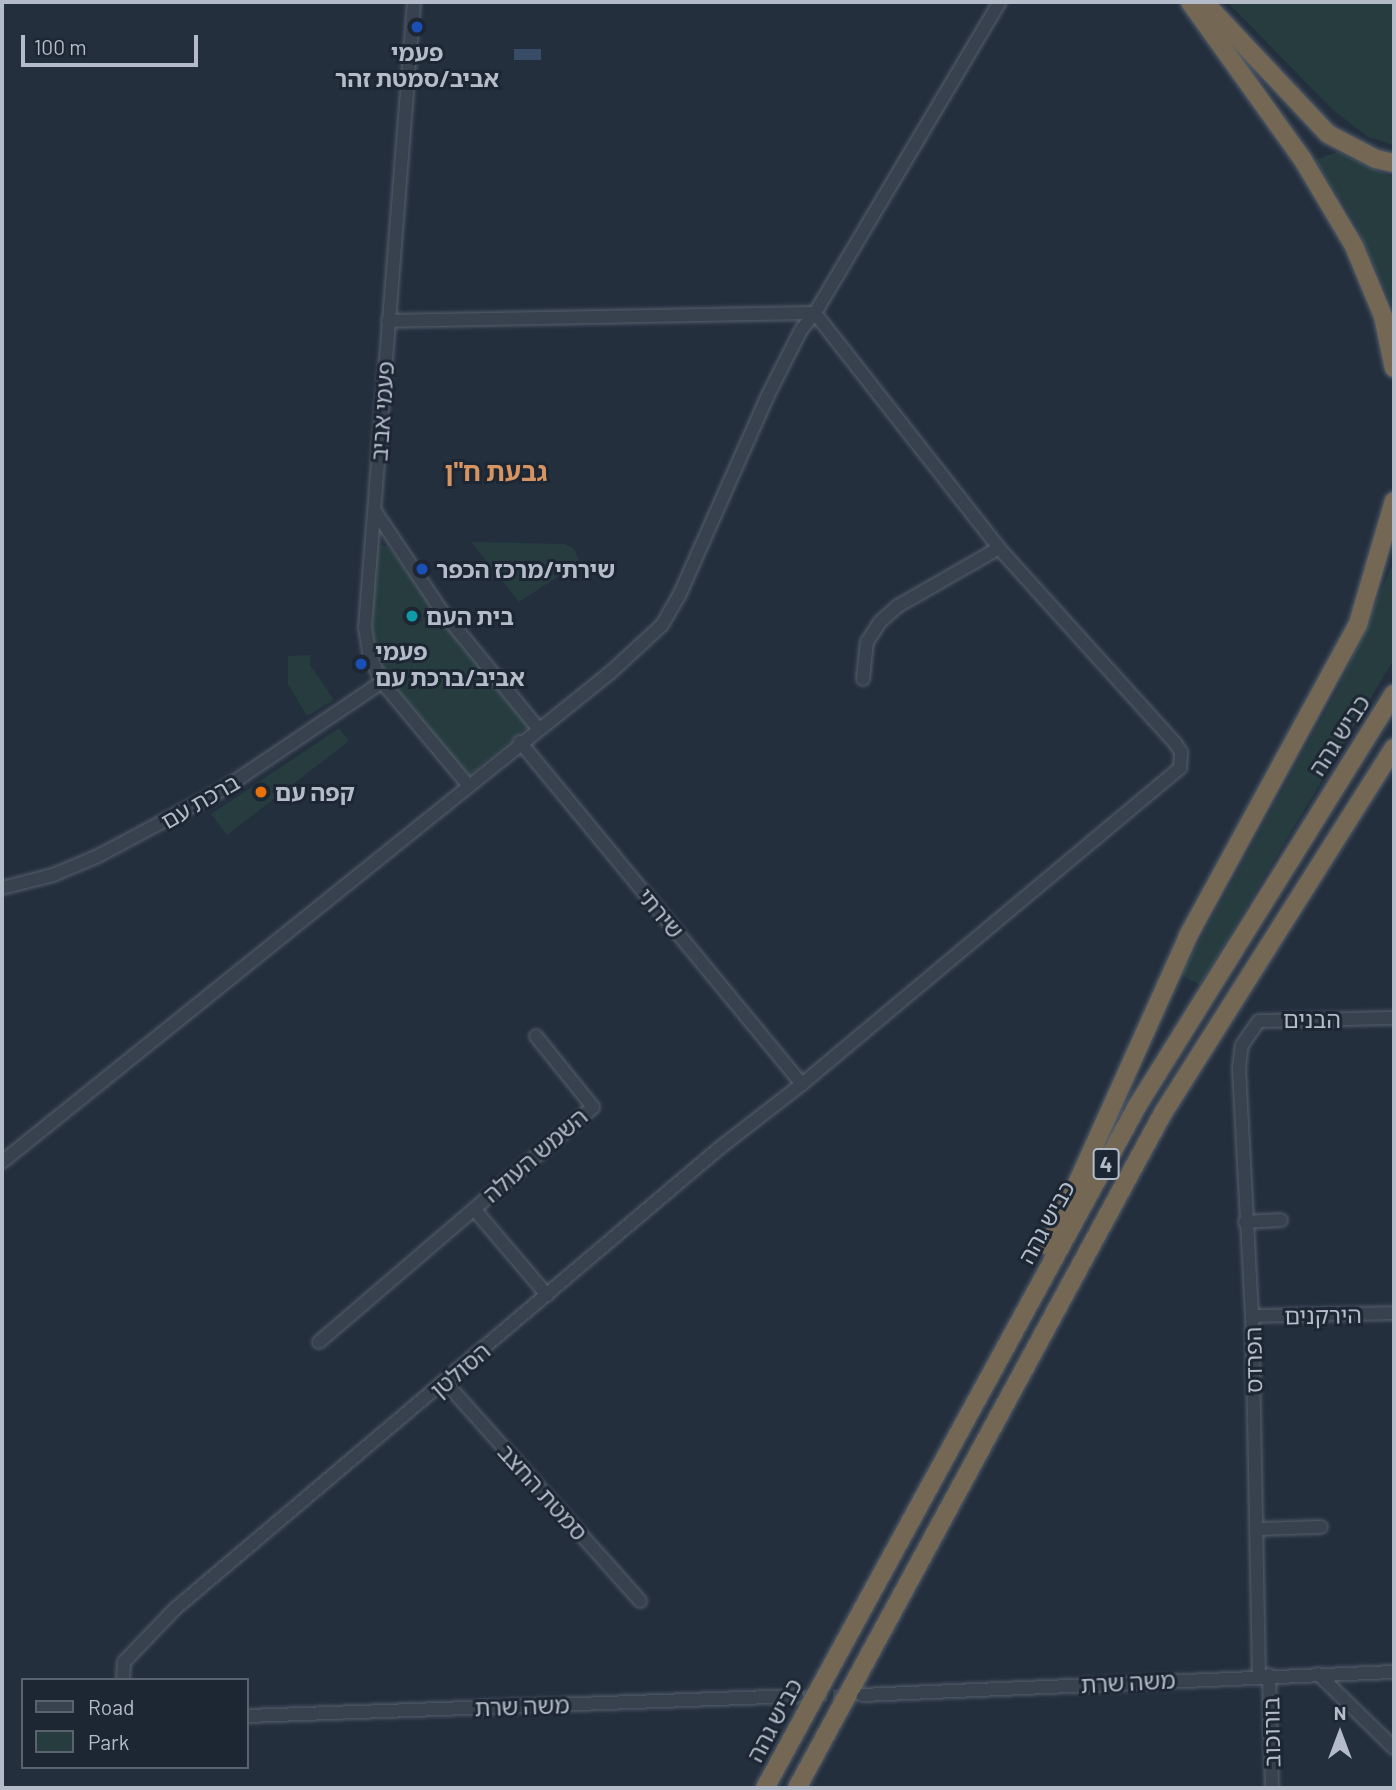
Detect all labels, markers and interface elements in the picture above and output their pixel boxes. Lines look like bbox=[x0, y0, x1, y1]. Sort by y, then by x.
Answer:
marker: פעמי אביב/סמטת זהר bbox=[409, 19, 425, 35]
scale bar bbox=[24, 21, 201, 65]
text: 100 m bbox=[34, 34, 87, 59]
place label: פעמי אביב/סמטת זהר bbox=[335, 38, 499, 92]
street label: פעמי אביב bbox=[365, 360, 399, 462]
district label: גבעת ח"ן bbox=[444, 455, 548, 487]
place label: שירתי/מרכז הכפר bbox=[436, 555, 615, 583]
marker: שירתי/מרכז הכפר bbox=[414, 561, 430, 577]
place label: בית העם bbox=[426, 602, 514, 630]
marker: בית העם bbox=[404, 608, 420, 624]
place label: פעמי אביב/ברכת עם bbox=[375, 637, 525, 691]
marker: פעמי אביב/ברכת עם bbox=[353, 656, 369, 672]
street label: כביש גהה bbox=[1303, 689, 1375, 781]
street label: ברכת עם bbox=[156, 768, 244, 834]
place label: קפה עם bbox=[275, 778, 355, 806]
marker: קפה עם bbox=[253, 784, 269, 800]
street label: שירתי bbox=[632, 882, 690, 944]
street label: הבנים bbox=[1283, 1005, 1341, 1033]
street label: השמש העולה bbox=[477, 1102, 593, 1208]
road number: 4 bbox=[1092, 1146, 1120, 1182]
street label: כביש גהה bbox=[1012, 1176, 1080, 1268]
street label: הירקנים bbox=[1284, 1301, 1362, 1329]
street label: הפרדס bbox=[1239, 1326, 1267, 1394]
street label: הסולטן bbox=[425, 1337, 495, 1403]
street label: סמטת החצב bbox=[493, 1438, 593, 1546]
street label: משה שרת bbox=[1080, 1666, 1176, 1698]
street label: כביש גהה bbox=[741, 1674, 807, 1766]
legend bbox=[21, 1678, 248, 1769]
street label: משה שרת bbox=[474, 1691, 570, 1721]
text: Road bbox=[88, 1694, 134, 1719]
street label: בורוכוב bbox=[1257, 1696, 1285, 1768]
north arrow bbox=[1305, 1699, 1375, 1769]
text: N bbox=[1334, 1701, 1346, 1724]
text: Park bbox=[88, 1729, 129, 1754]

